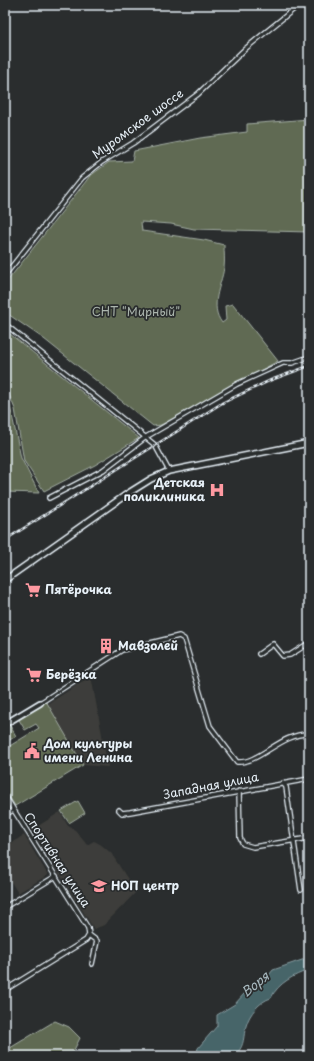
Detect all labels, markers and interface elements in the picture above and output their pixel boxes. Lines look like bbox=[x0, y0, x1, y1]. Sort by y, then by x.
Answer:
street label: Муромское шоссе bbox=[88, 84, 187, 162]
park label: СНТ "Мирный" bbox=[92, 302, 180, 320]
place label: Детская поликлиника bbox=[124, 473, 206, 505]
hospital icon: Детская поликлиника bbox=[208, 481, 226, 499]
place label: Пятёрочка bbox=[45, 580, 112, 598]
supermarket icon: Пятёрочка bbox=[24, 581, 42, 599]
place label: Мавзолей bbox=[118, 636, 178, 654]
building icon: Мавзолей bbox=[97, 637, 115, 655]
place label: Берёзка bbox=[46, 665, 97, 683]
supermarket icon: Берёзка bbox=[25, 666, 43, 684]
place label: Дом культуры имени Ленина bbox=[43, 734, 133, 766]
public building icon: Дом культуры имени Ленина bbox=[23, 742, 41, 760]
street label: Западная улица bbox=[162, 767, 260, 803]
street label: Спортивная улица bbox=[20, 808, 96, 911]
place label: НОП центр bbox=[111, 876, 180, 894]
school or university icon: НОП центр bbox=[90, 877, 108, 895]
water label: Воря bbox=[237, 966, 274, 1001]

